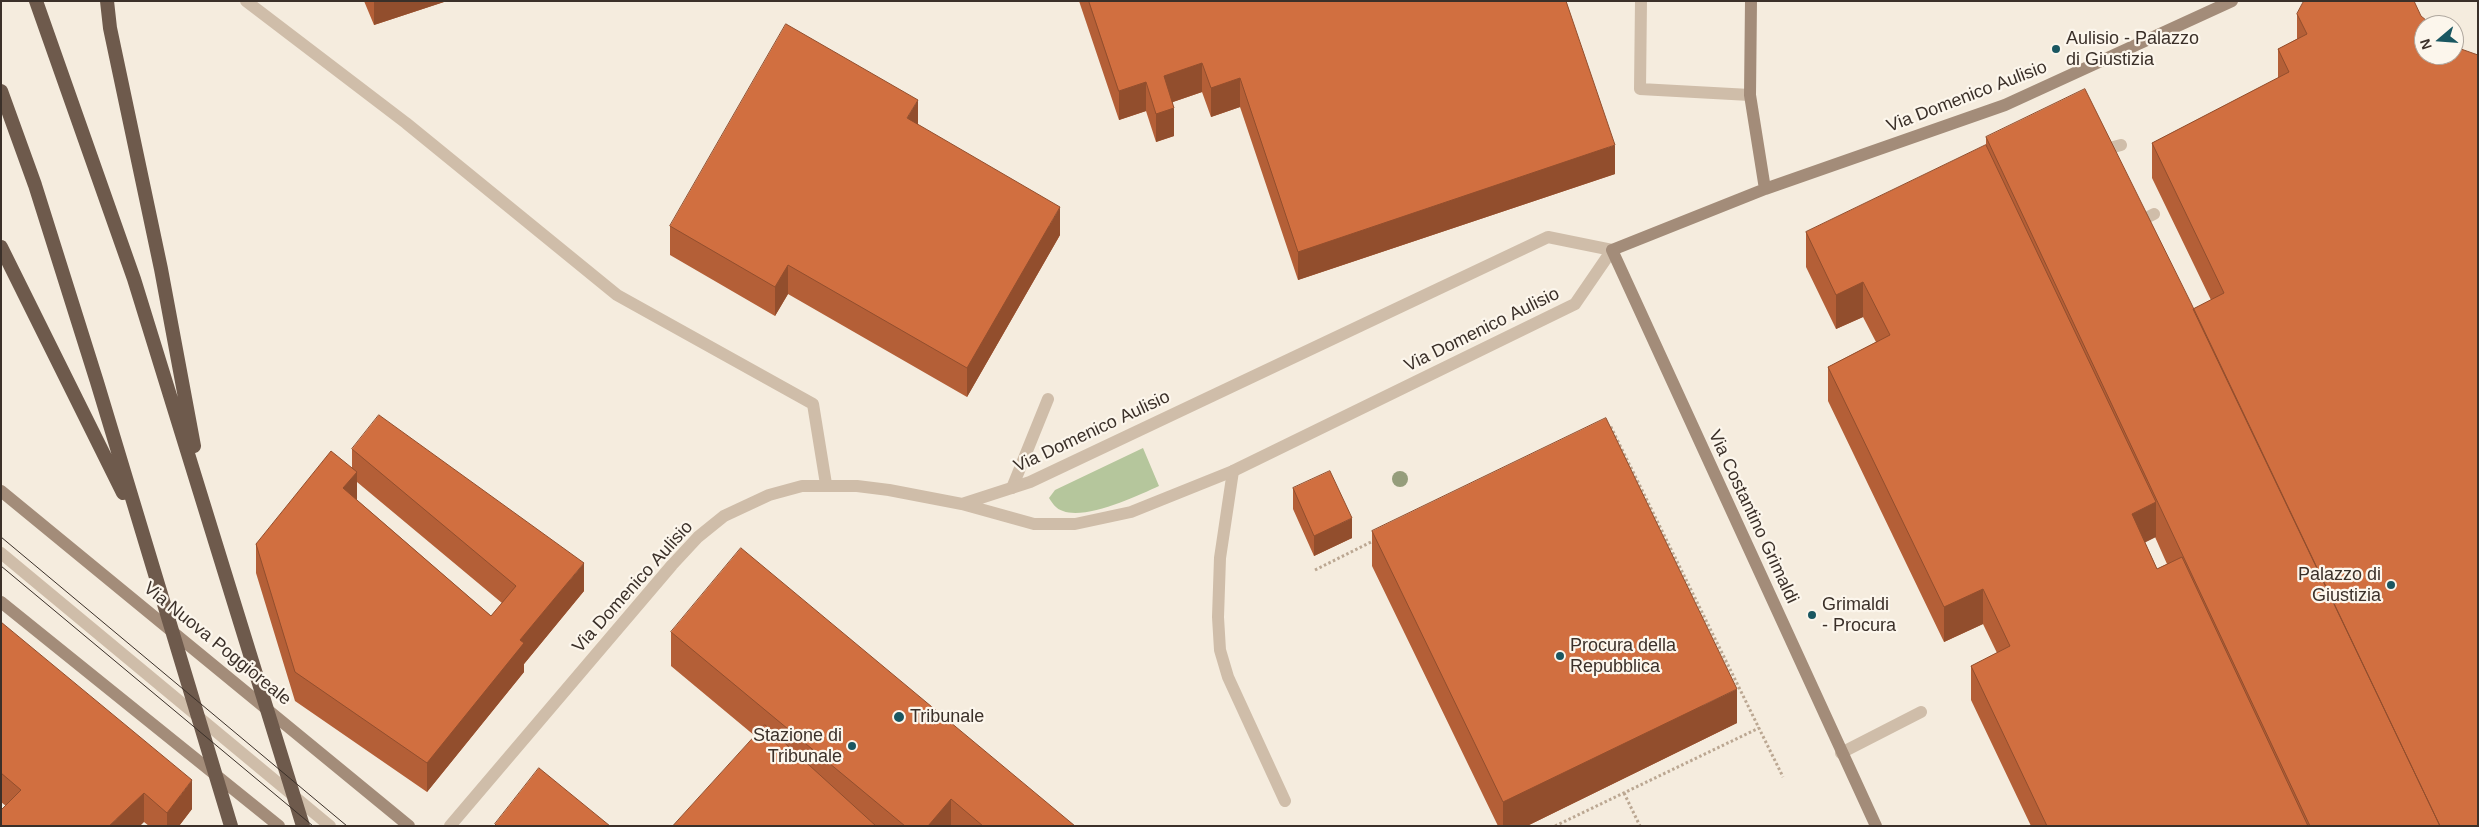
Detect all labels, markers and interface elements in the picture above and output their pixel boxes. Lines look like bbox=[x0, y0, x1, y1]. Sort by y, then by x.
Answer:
north arrow bbox=[2414, 15, 2464, 65]
place label: Aulisio - Palazzo di Giustizia bbox=[2066, 28, 2199, 70]
text: N bbox=[2417, 37, 2435, 52]
marker: Aulisio - Palazzo di Giustizia bbox=[2050, 43, 2062, 55]
street label: Via Domenico Aulisio bbox=[1884, 57, 2050, 137]
street label: Via Domenico Aulisio bbox=[1401, 283, 1563, 377]
street label: Via Domenico Aulisio bbox=[1011, 386, 1173, 478]
street label: Via Costantino Grimaldi bbox=[1703, 427, 1803, 607]
street label: Via Domenico Aulisio bbox=[568, 517, 698, 657]
place label: Palazzo di Giustizia bbox=[2298, 564, 2381, 606]
street label: Via Nuova Poggioreale bbox=[139, 578, 295, 710]
marker: Palazzo di Giustizia bbox=[2385, 579, 2397, 591]
place label: Grimaldi - Procura bbox=[1822, 594, 1896, 636]
marker: Grimaldi - Procura bbox=[1806, 609, 1818, 621]
place label: Procura della Repubblica bbox=[1570, 635, 1676, 678]
marker: Procura della Repubblica bbox=[1554, 650, 1566, 662]
place label: Tribunale bbox=[910, 706, 984, 728]
marker: Tribunale bbox=[892, 710, 906, 724]
place label: Stazione di Tribunale bbox=[753, 725, 842, 768]
marker: Stazione di Tribunale bbox=[846, 740, 858, 752]

